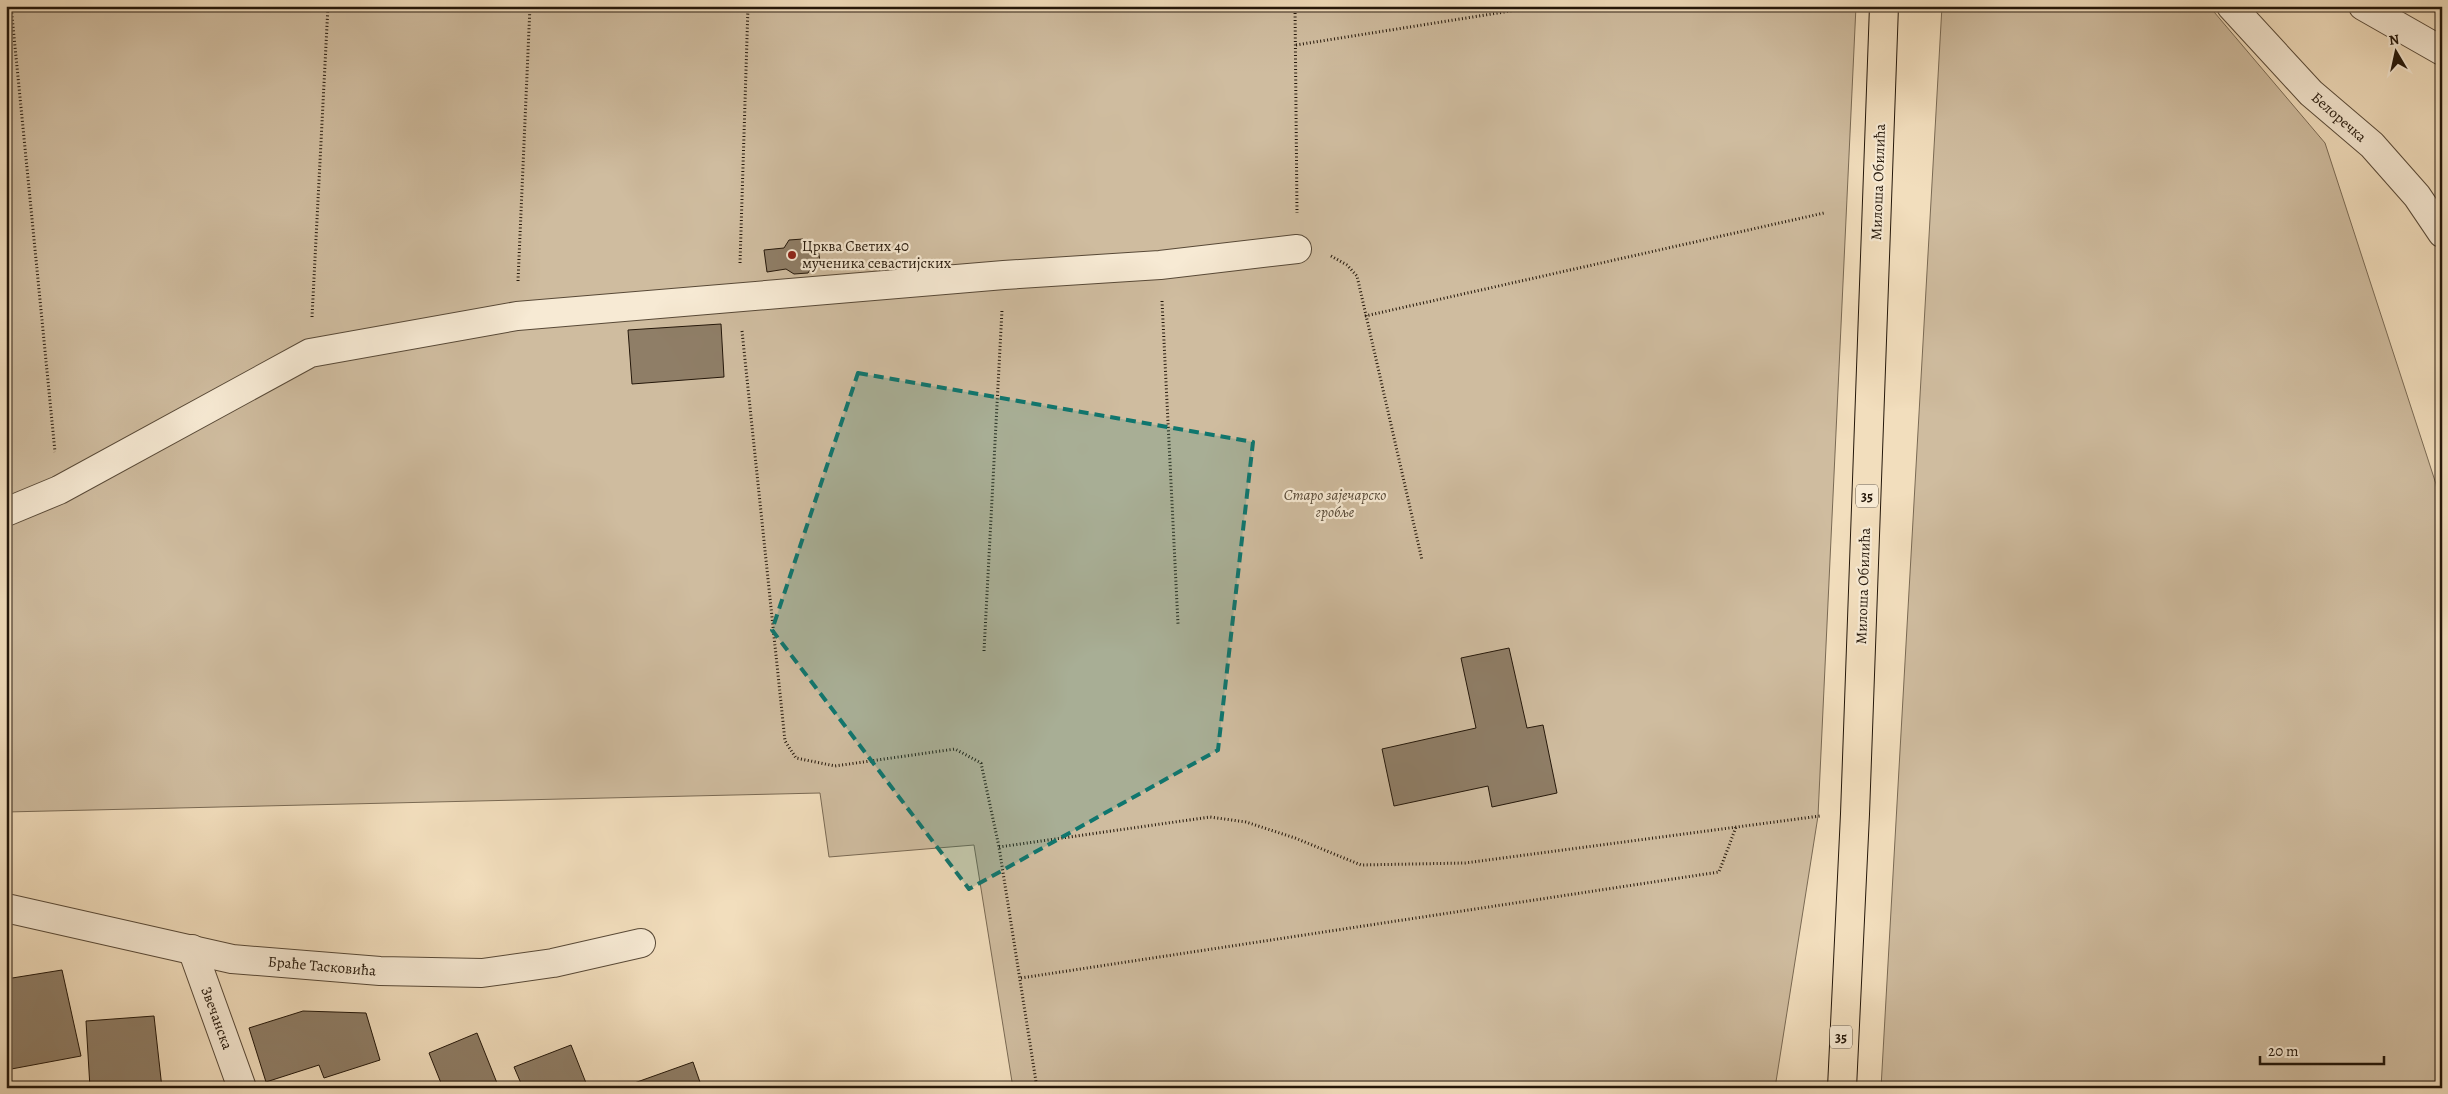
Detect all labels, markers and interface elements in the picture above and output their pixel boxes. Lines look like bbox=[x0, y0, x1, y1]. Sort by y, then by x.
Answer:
north arrow bbox=[2370, 28, 2420, 78]
text: N bbox=[2388, 29, 2401, 50]
street label: Белоречка bbox=[2307, 87, 2371, 147]
street label: Милоша Обилића bbox=[1866, 123, 1890, 241]
place label: Црква Светих 40 мученика севастијских bbox=[802, 236, 952, 273]
marker: Црква Светих 40 мученика севастијских bbox=[786, 249, 798, 261]
road number: 35 bbox=[1856, 484, 1878, 508]
park label: Старо зајечарско гробље bbox=[1284, 485, 1386, 522]
street label: Милоша Обилића bbox=[1851, 527, 1875, 645]
street label: Браће Тасковића bbox=[267, 951, 377, 981]
street label: Звечанска bbox=[196, 984, 238, 1052]
road number: 35 bbox=[1830, 1026, 1852, 1048]
scale bar bbox=[2260, 1034, 2384, 1066]
text: 20 m bbox=[2268, 1041, 2299, 1061]

